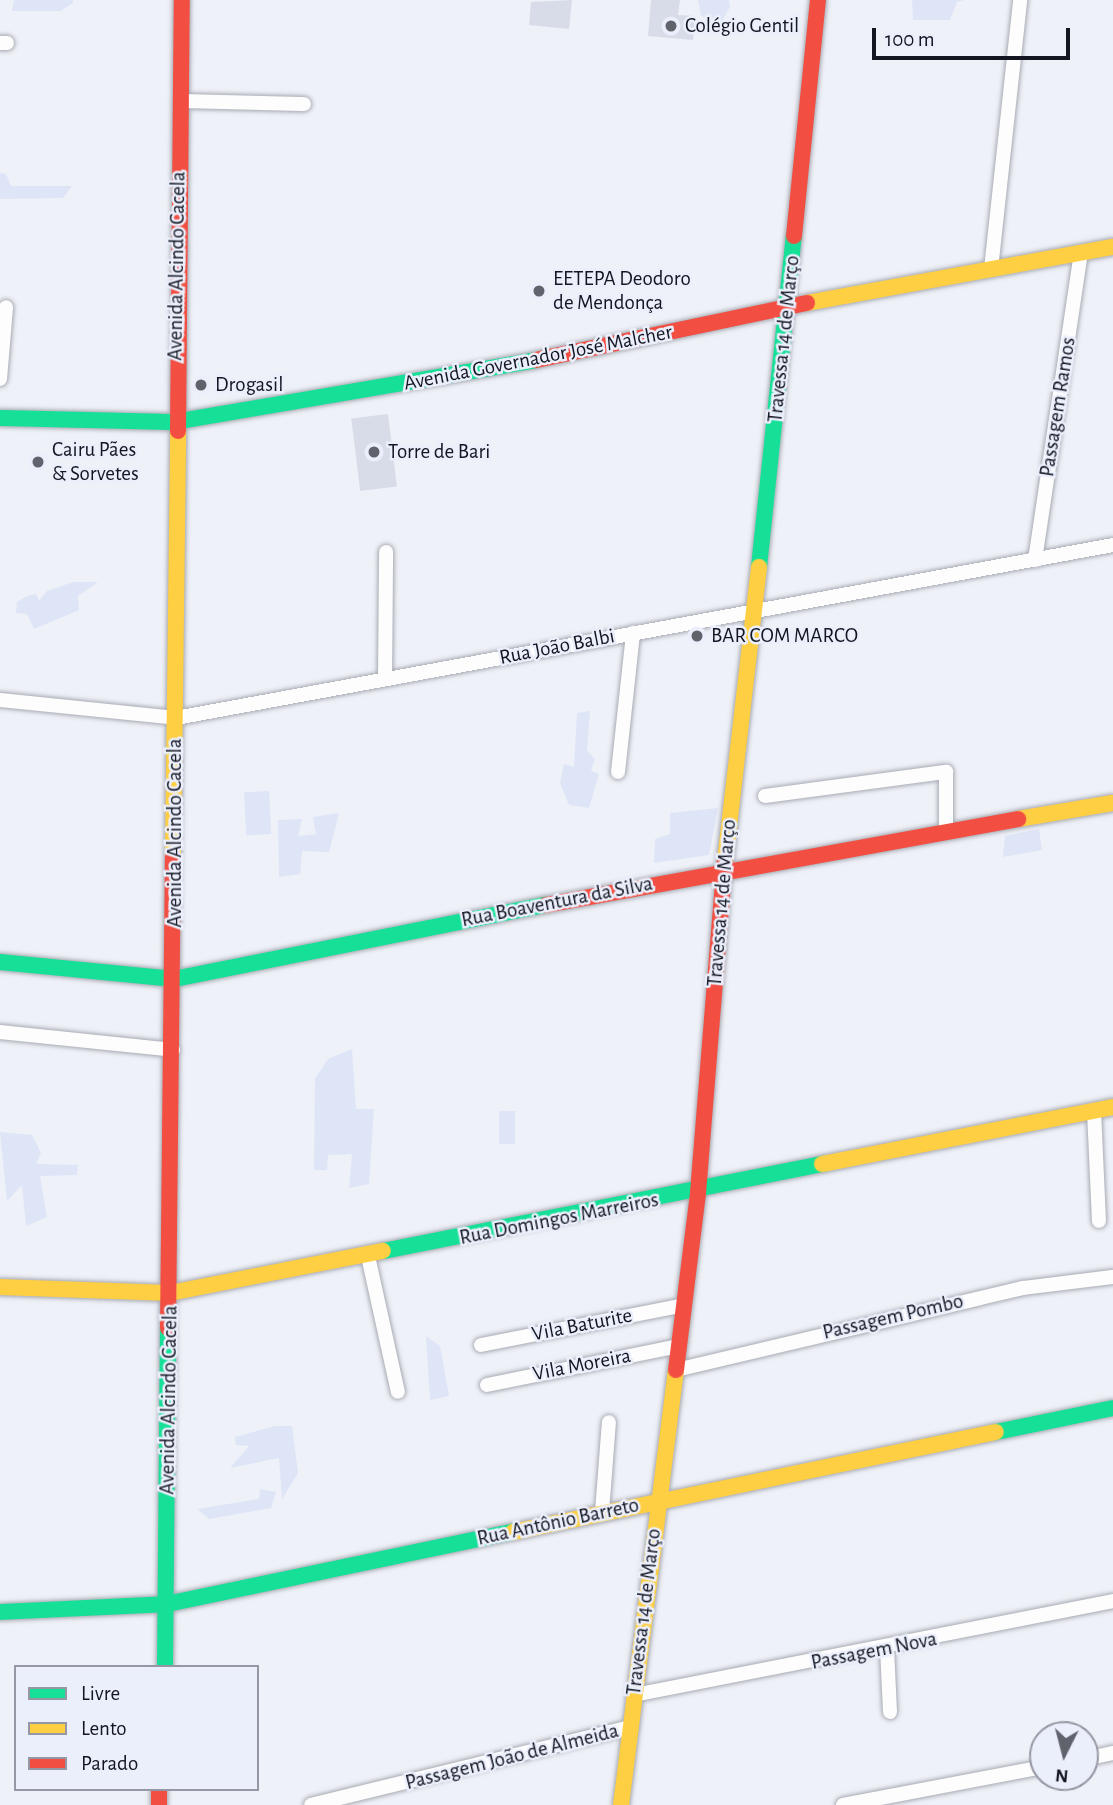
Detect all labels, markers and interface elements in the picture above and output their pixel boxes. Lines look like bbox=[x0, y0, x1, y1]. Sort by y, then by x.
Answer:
place label: Colégio Gentil bbox=[685, 13, 799, 39]
scale bar bbox=[875, 14, 1073, 58]
marker: Colégio Gentil bbox=[663, 18, 679, 34]
text: 100 m bbox=[885, 29, 935, 50]
street label: Avenida Alcindo Cacela bbox=[163, 171, 191, 361]
street label: Travessa 14 de Março bbox=[763, 254, 805, 424]
place label: EETEPA Deodoro de Mendonça bbox=[553, 266, 691, 316]
marker: EETEPA Deodoro de Mendonça bbox=[531, 283, 547, 299]
street label: Avenida Governador José Malcher bbox=[402, 320, 674, 396]
street label: Passagem Ramos bbox=[1035, 335, 1081, 479]
place label: Drogasil bbox=[215, 372, 283, 398]
marker: Drogasil bbox=[193, 377, 209, 393]
place label: Cairu Pães & Sorvetes bbox=[52, 437, 139, 487]
place label: Torre de Bari bbox=[388, 439, 490, 465]
marker: Torre de Bari bbox=[366, 444, 382, 460]
marker: Cairu Pães & Sorvetes bbox=[30, 454, 46, 470]
street label: Rua João Balbi bbox=[497, 623, 617, 671]
place label: BAR COM MARCO bbox=[711, 623, 858, 649]
marker: BAR COM MARCO bbox=[689, 628, 705, 644]
street label: Avenida Alcindo Cacela bbox=[162, 738, 188, 928]
street label: Travessa 14 de Março bbox=[702, 818, 742, 988]
street label: Rua Boaventura da Silva bbox=[459, 871, 655, 933]
street label: Rua Domingos Marreiros bbox=[457, 1187, 661, 1251]
street label: Passagem Pombo bbox=[820, 1289, 966, 1345]
street label: Vila Baturite bbox=[530, 1303, 634, 1347]
street label: Avenida Alcindo Cacela bbox=[155, 1305, 183, 1495]
street label: Vila Moreira bbox=[531, 1343, 633, 1387]
street label: Rua Antônio Barreto bbox=[475, 1493, 641, 1551]
street label: Travessa 14 de Março bbox=[621, 1527, 667, 1697]
street label: Passagem Nova bbox=[809, 1626, 939, 1676]
legend bbox=[14, 1665, 259, 1791]
text: Livre bbox=[81, 1683, 120, 1704]
text: Lento bbox=[81, 1718, 127, 1739]
street label: Passagem João de Almeida bbox=[403, 1718, 621, 1796]
north arrow bbox=[1029, 1721, 1099, 1791]
text: Parado bbox=[81, 1753, 138, 1774]
text: N bbox=[1054, 1765, 1070, 1786]

